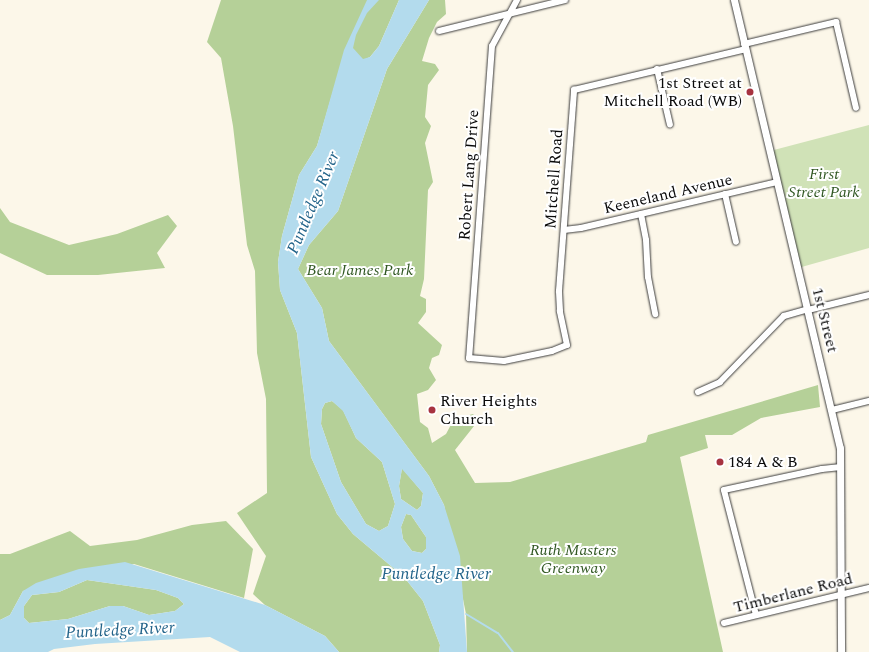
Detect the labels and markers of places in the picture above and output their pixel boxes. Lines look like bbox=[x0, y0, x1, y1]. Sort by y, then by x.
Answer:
place label: 1st Street at Mitchell Road (WB) bbox=[604, 73, 742, 111]
marker: 1st Street at Mitchell Road (WB) bbox=[745, 87, 755, 97]
place label: River Heights Church bbox=[440, 391, 538, 429]
marker: River Heights Church bbox=[427, 405, 437, 415]
place label: 184 A & B bbox=[728, 452, 798, 472]
marker: 184 A & B bbox=[715, 457, 725, 467]

